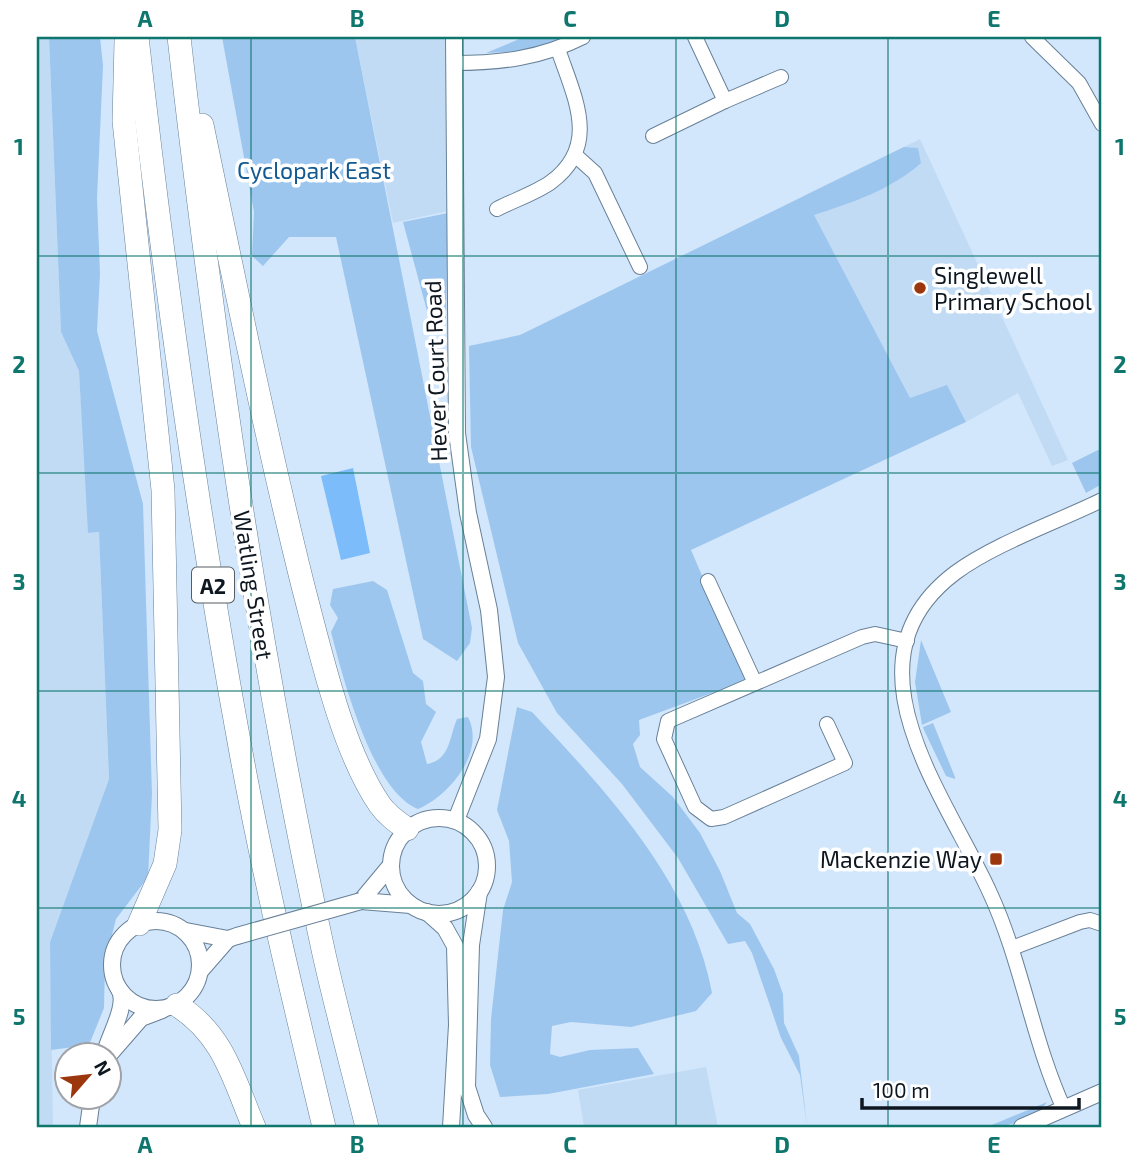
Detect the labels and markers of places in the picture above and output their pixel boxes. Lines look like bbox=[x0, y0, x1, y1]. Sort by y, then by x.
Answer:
place label: Singlewell Primary School bbox=[934, 261, 1092, 315]
marker: Singlewell Primary School bbox=[912, 280, 928, 296]
place label: Mackenzie Way bbox=[820, 845, 982, 873]
marker: Mackenzie Way bbox=[988, 851, 1004, 867]

